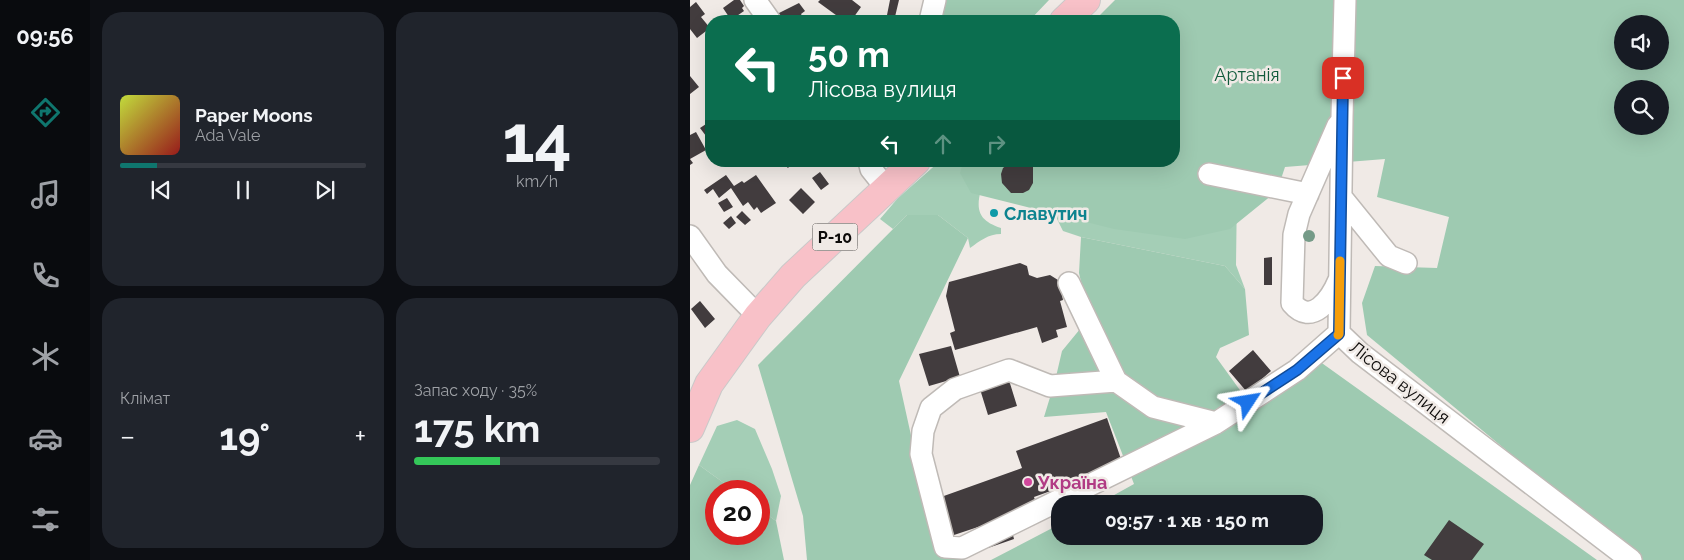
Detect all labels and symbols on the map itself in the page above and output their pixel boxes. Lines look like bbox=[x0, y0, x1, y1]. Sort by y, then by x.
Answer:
pin bbox=[1322, 57, 1364, 99]
park label: Артанія bbox=[1214, 64, 1280, 85]
place label: Славутич bbox=[1004, 203, 1087, 224]
marker: Славутич bbox=[988, 207, 1000, 219]
road number: Р-10 bbox=[812, 223, 858, 250]
street label: Лісова вулиця bbox=[1346, 336, 1454, 428]
position arrow bbox=[1221, 375, 1273, 427]
place label: Україна bbox=[1037, 472, 1107, 493]
marker: Україна bbox=[1022, 476, 1034, 488]
speed limit sign: 20 bbox=[705, 480, 770, 545]

